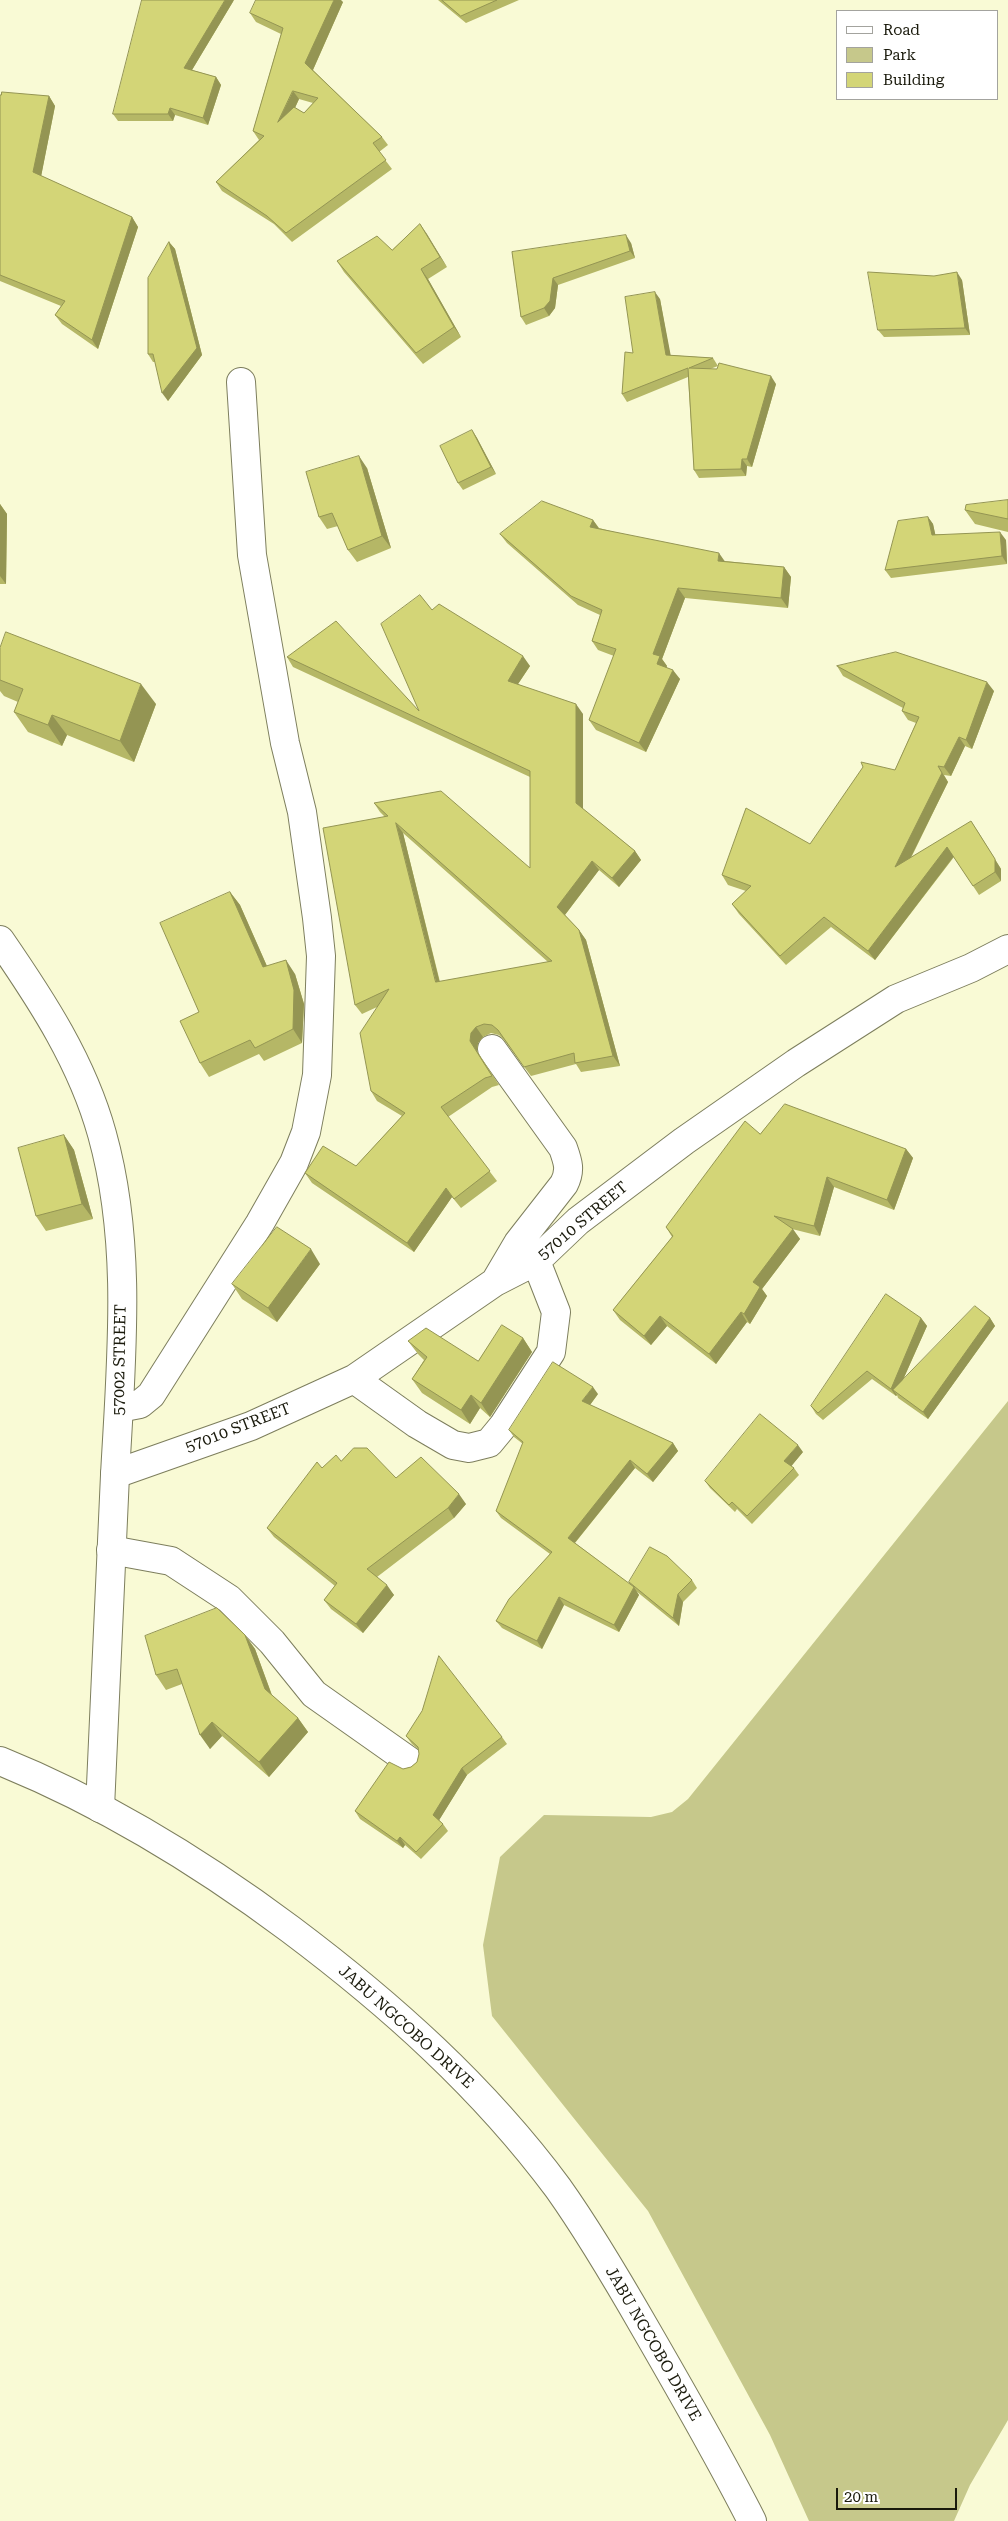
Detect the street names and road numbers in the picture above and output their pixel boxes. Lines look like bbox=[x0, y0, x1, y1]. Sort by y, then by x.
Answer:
street label: 57010 STREET bbox=[534, 1178, 632, 1264]
street label: 57002 STREET bbox=[109, 1304, 131, 1416]
street label: 57010 STREET bbox=[183, 1399, 293, 1457]
street label: JABU NGCOBO DRIVE bbox=[335, 1961, 477, 2093]
street label: JABU NGCOBO DRIVE bbox=[601, 2263, 705, 2425]

